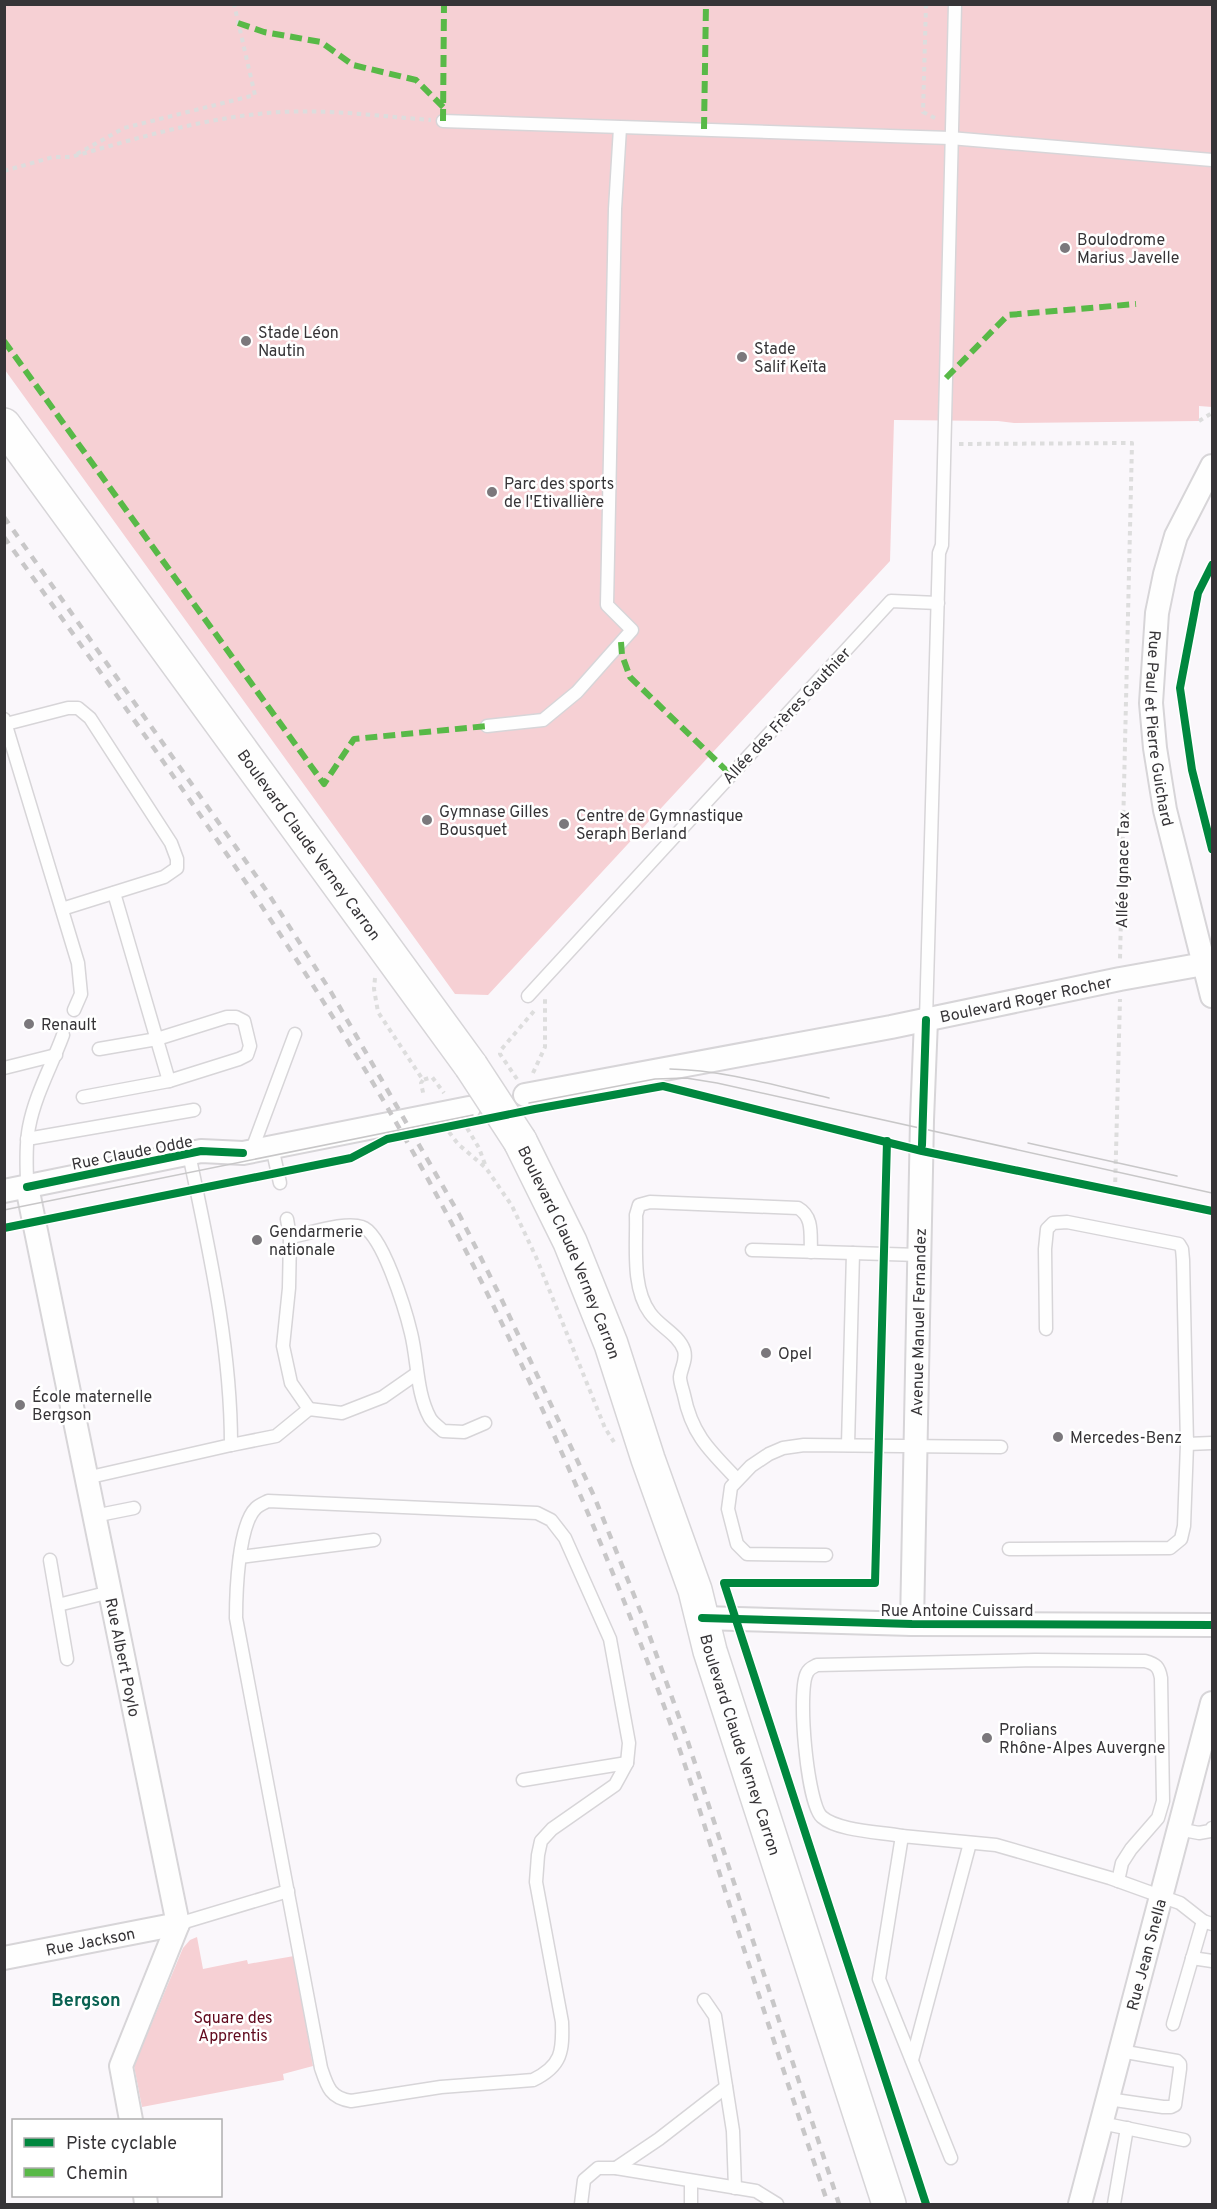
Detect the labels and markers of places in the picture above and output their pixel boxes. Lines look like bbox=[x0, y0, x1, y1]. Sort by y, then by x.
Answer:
place label: Boulodrome Marius Javelle bbox=[1077, 231, 1179, 269]
marker: Boulodrome Marius Javelle bbox=[1058, 241, 1072, 255]
place label: Stade Léon Nautin bbox=[258, 324, 339, 362]
marker: Stade Léon Nautin bbox=[239, 334, 253, 348]
place label: Stade Salif Keïta bbox=[754, 340, 826, 378]
marker: Stade Salif Keïta bbox=[735, 350, 749, 364]
place label: Parc des sports de l'Etivallière bbox=[504, 475, 614, 513]
marker: Parc des sports de l'Etivallière bbox=[485, 485, 499, 499]
place label: Gymnase Gilles Bousquet bbox=[439, 803, 549, 841]
place label: Centre de Gymnastique Seraph Berland bbox=[576, 807, 743, 845]
marker: Gymnase Gilles Bousquet bbox=[420, 813, 434, 827]
marker: Centre de Gymnastique Seraph Berland bbox=[557, 817, 571, 831]
place label: Renault bbox=[41, 1016, 97, 1036]
marker: Renault bbox=[22, 1017, 36, 1031]
place label: Gendarmerie nationale bbox=[269, 1223, 363, 1261]
marker: Gendarmerie nationale bbox=[250, 1233, 264, 1247]
place label: Opel bbox=[778, 1345, 812, 1365]
marker: Opel bbox=[759, 1346, 773, 1360]
place label: École maternelle Bergson bbox=[32, 1386, 152, 1426]
marker: École maternelle Bergson bbox=[13, 1398, 27, 1412]
place label: Mercedes-Benz bbox=[1070, 1429, 1182, 1449]
marker: Mercedes-Benz bbox=[1051, 1430, 1065, 1444]
place label: Prolians Rhône-Alpes Auvergne bbox=[999, 1721, 1165, 1759]
marker: Prolians Rhône-Alpes Auvergne bbox=[980, 1731, 994, 1745]

